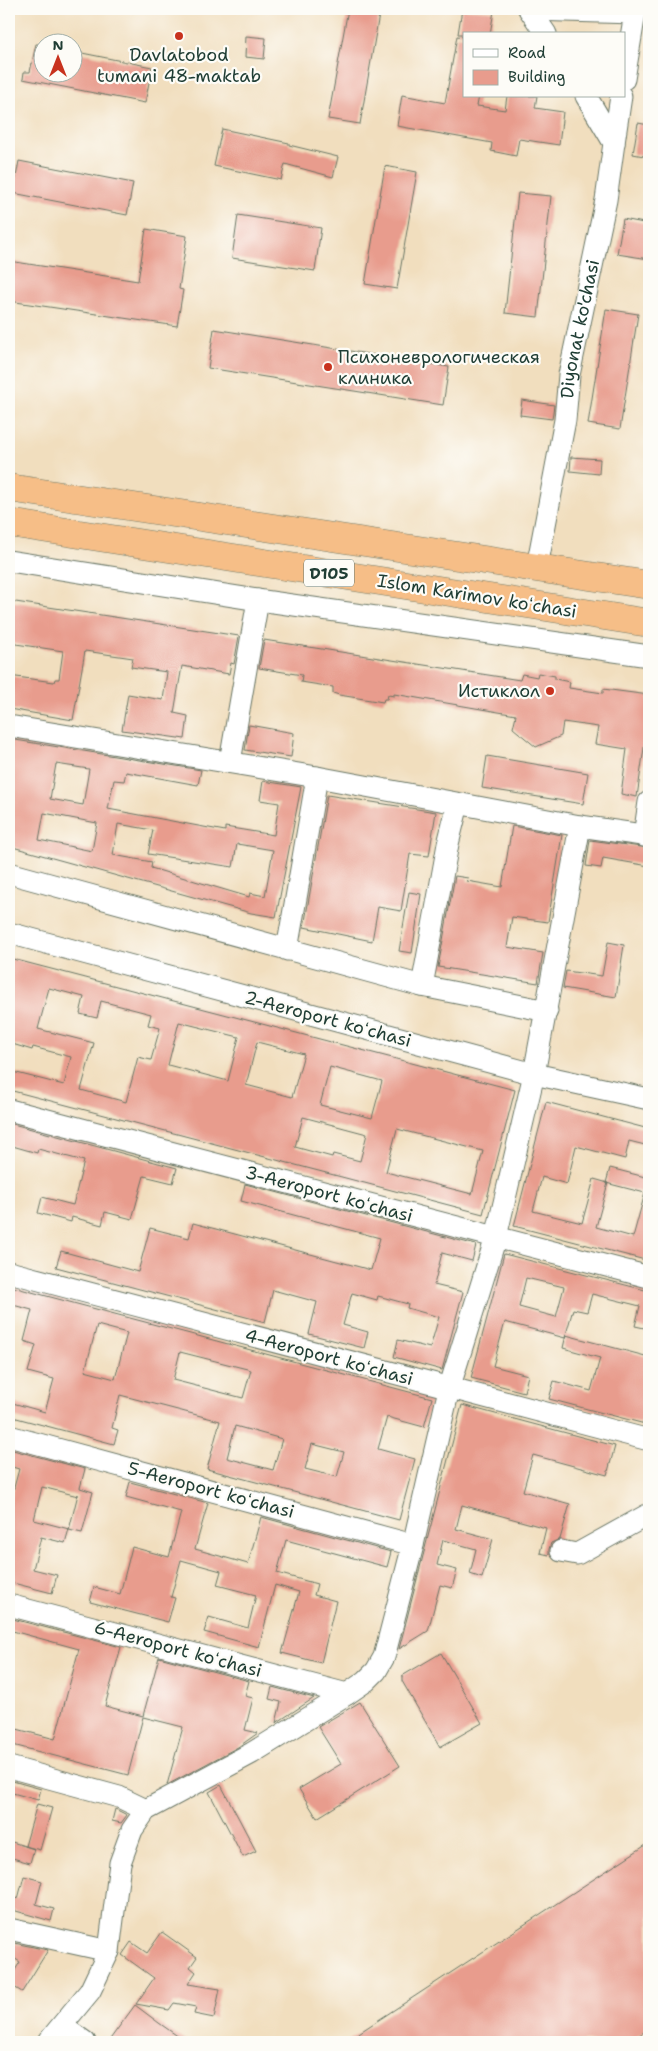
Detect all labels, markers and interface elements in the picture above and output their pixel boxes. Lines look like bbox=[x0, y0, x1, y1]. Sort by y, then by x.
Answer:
marker: Davlatobod tumani 48-maktab bbox=[173, 30, 185, 42]
north arrow bbox=[32, 32, 82, 82]
legend bbox=[463, 32, 626, 98]
text: N bbox=[52, 36, 64, 54]
place label: Davlatobod tumani 48-maktab bbox=[97, 43, 261, 88]
text: Road bbox=[508, 43, 546, 63]
text: Building bbox=[508, 67, 565, 87]
street label: Diyonat ko'chasi bbox=[555, 257, 605, 399]
place label: Психоневрологическая клиника bbox=[338, 345, 540, 390]
marker: Психоневрологическая клиника bbox=[322, 361, 334, 373]
road number: D105 bbox=[304, 560, 354, 586]
street label: Islom Karimov koʻchasi bbox=[376, 568, 578, 624]
place label: Истиклол bbox=[458, 679, 540, 703]
marker: Истиклол bbox=[544, 685, 556, 697]
street label: 2-Aeroport koʻchasi bbox=[242, 985, 414, 1053]
street label: 3-Aeroport koʻchasi bbox=[242, 1160, 416, 1228]
street label: 4-Aeroport koʻchasi bbox=[242, 1323, 416, 1391]
street label: 5-Aeroport koʻchasi bbox=[125, 1456, 297, 1524]
street label: 6-Aeroport koʻchasi bbox=[91, 1615, 265, 1683]

